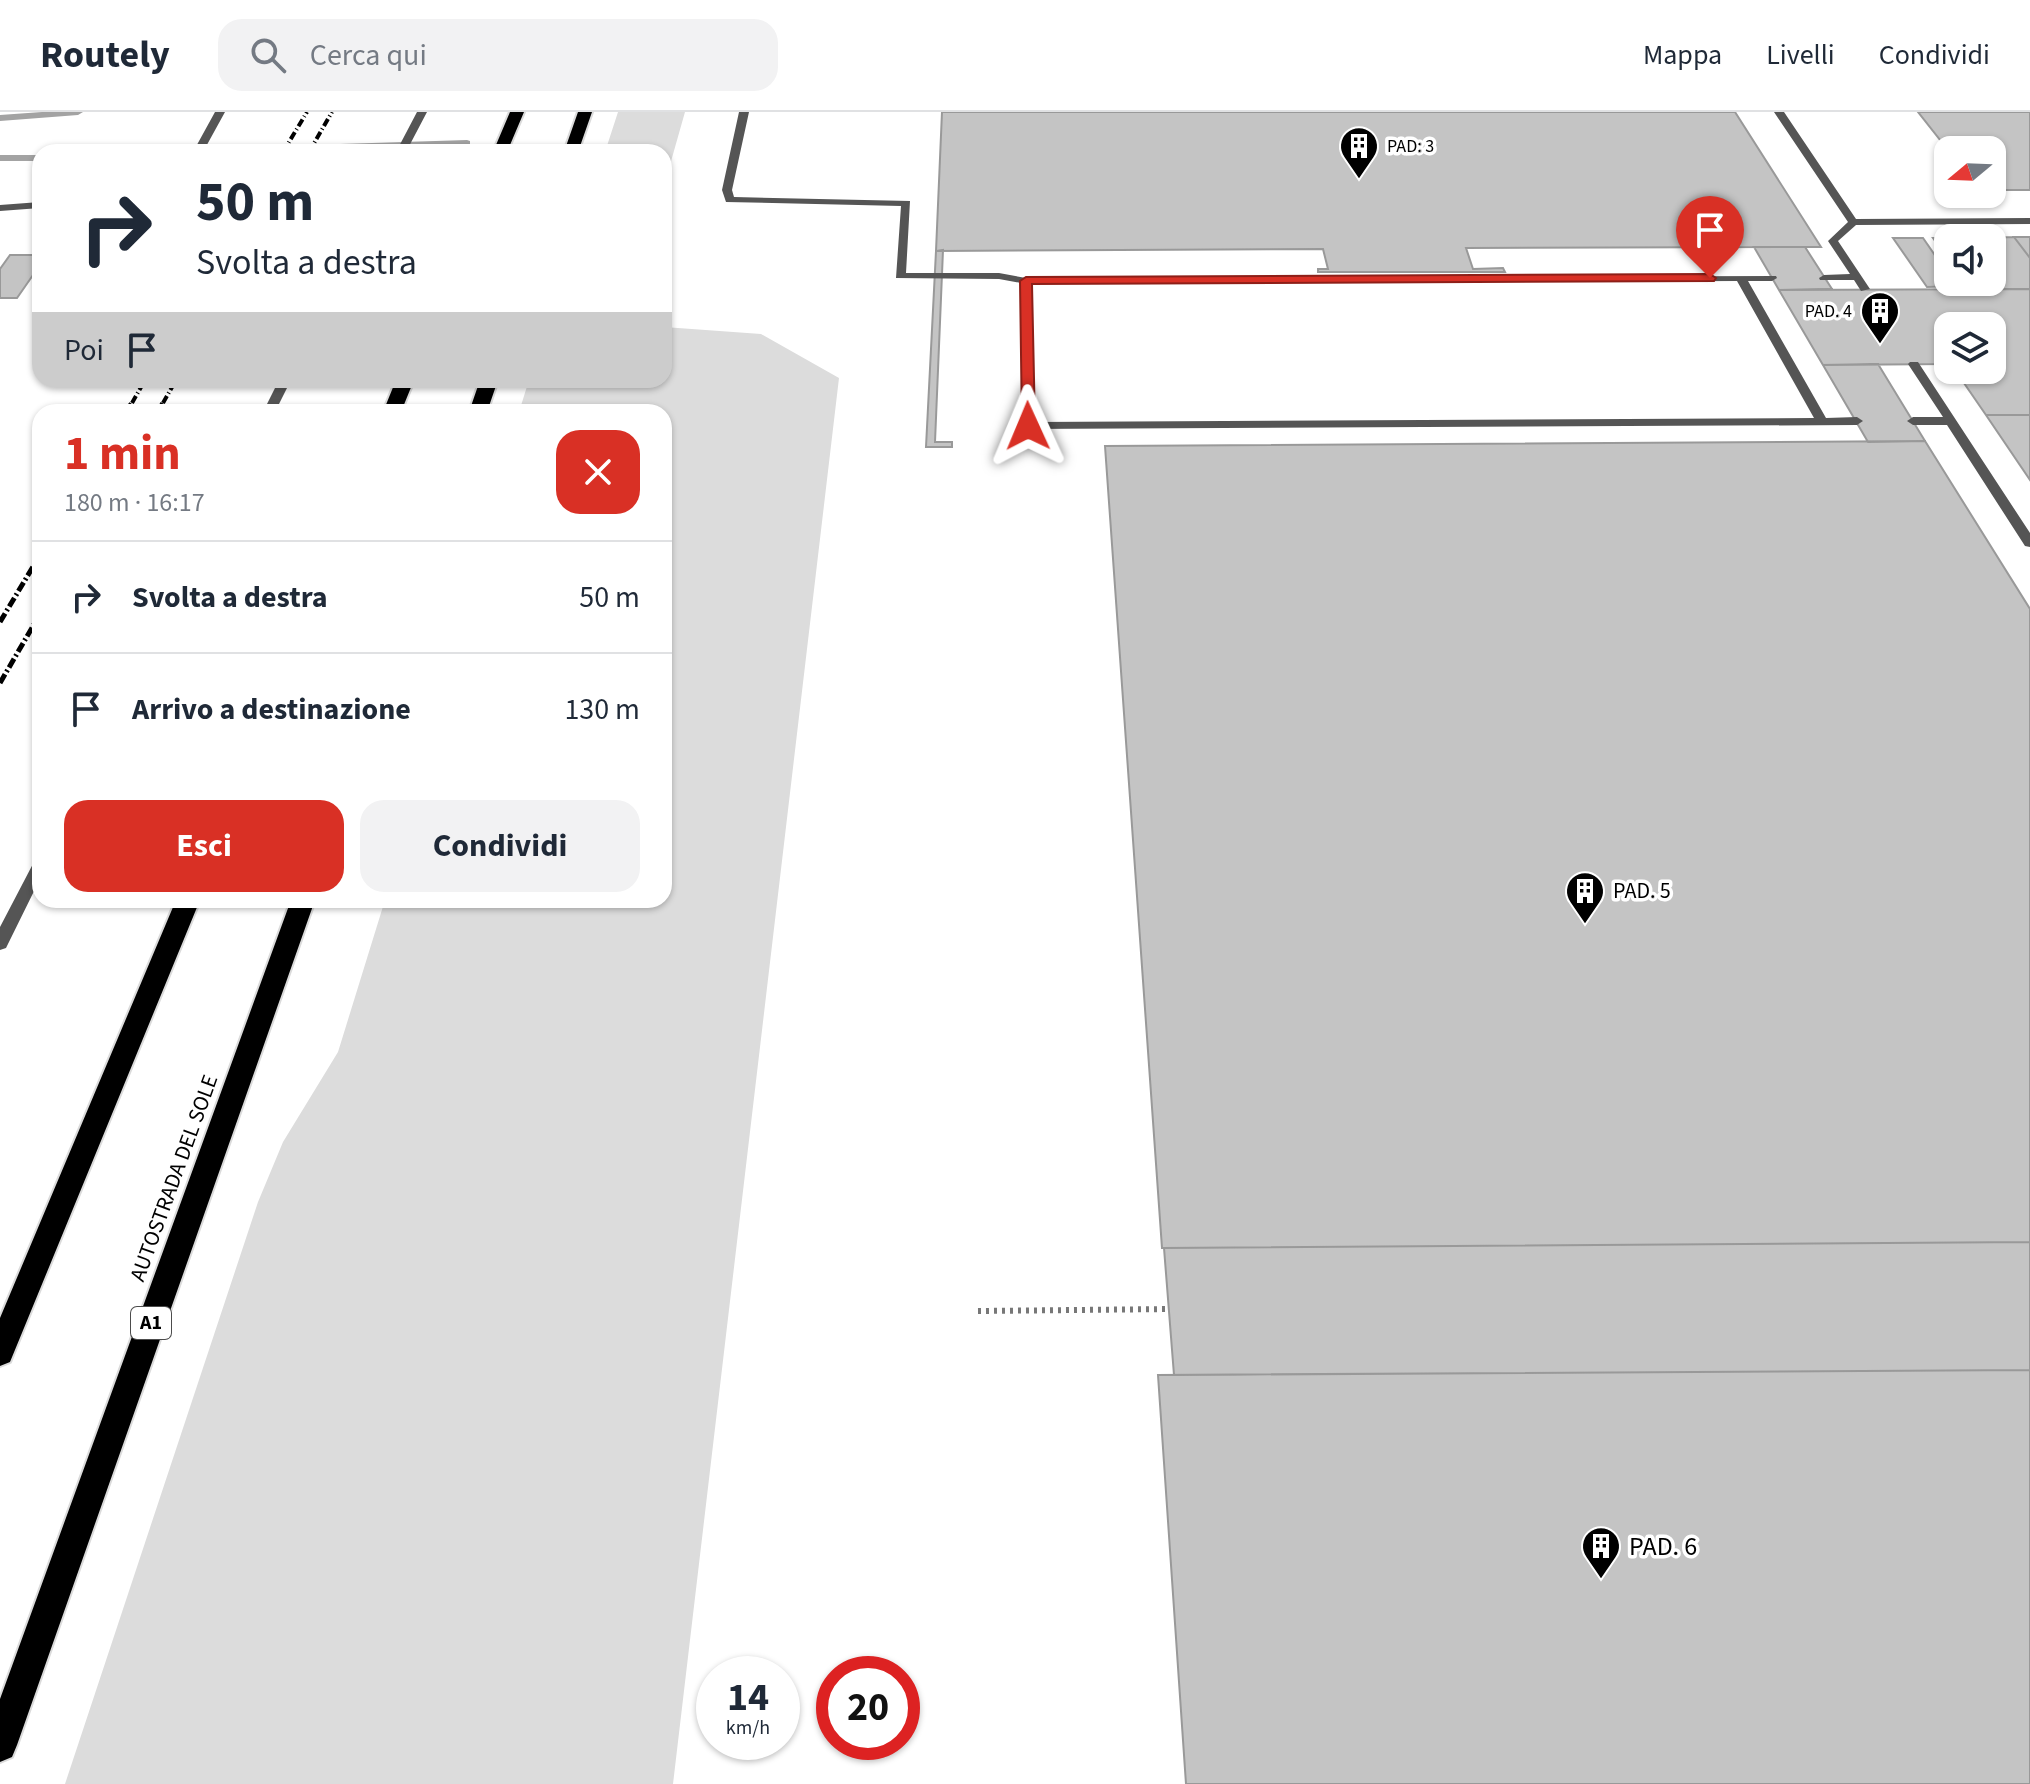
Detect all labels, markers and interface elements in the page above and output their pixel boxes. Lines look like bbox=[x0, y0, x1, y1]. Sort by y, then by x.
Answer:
search box bbox=[218, 19, 778, 91]
text: Routely bbox=[40, 28, 170, 82]
icon: search bbox=[246, 33, 290, 77]
text: Cerca qui bbox=[310, 34, 427, 77]
text: Mappa bbox=[1643, 35, 1722, 75]
text: Livelli bbox=[1766, 35, 1835, 75]
text: Condividi bbox=[1879, 35, 1990, 75]
building icon: PAD: 3 bbox=[1338, 125, 1380, 180]
place label: PAD: 3 bbox=[1387, 134, 1434, 159]
north arrow bbox=[1934, 136, 2006, 208]
map controls bbox=[1934, 136, 2006, 384]
text: 50 m bbox=[196, 163, 314, 242]
icon: right bbox=[64, 176, 168, 280]
pin bbox=[1676, 196, 1744, 278]
icon: arrive bbox=[1688, 208, 1732, 252]
button: sound bbox=[1934, 224, 2006, 296]
text: Svolta a destra bbox=[196, 237, 417, 288]
building icon: PAD. 4 bbox=[1859, 290, 1901, 345]
place label: PAD. 4 bbox=[1805, 299, 1852, 324]
button: layers bbox=[1934, 312, 2006, 384]
icon: arrive bbox=[120, 328, 164, 372]
text: Poi bbox=[64, 329, 104, 372]
position arrow bbox=[986, 384, 1070, 468]
text: 1 min bbox=[64, 420, 181, 488]
button: close bbox=[556, 430, 640, 514]
text: 180 m · 16:17 bbox=[64, 484, 205, 521]
icon: right bbox=[64, 575, 108, 619]
text: Svolta a destra bbox=[132, 576, 328, 619]
text: 50 m bbox=[579, 576, 640, 619]
icon: arrive bbox=[64, 687, 108, 731]
text: Arrivo a destinazione bbox=[132, 688, 411, 731]
text: 130 m bbox=[564, 688, 640, 731]
button: Esci bbox=[64, 800, 344, 892]
button: Condividi bbox=[360, 800, 640, 892]
building icon: PAD. 5 bbox=[1564, 870, 1606, 925]
place label: PAD. 5 bbox=[1613, 875, 1671, 907]
street label: AUTOSTRADA DEL SOLE bbox=[122, 1070, 226, 1286]
road number: A1 bbox=[131, 1307, 171, 1339]
building icon: PAD. 6 bbox=[1580, 1525, 1622, 1580]
place label: PAD. 6 bbox=[1629, 1528, 1697, 1565]
speed limit sign: 20 bbox=[816, 1656, 920, 1760]
text: 14 bbox=[727, 1669, 769, 1726]
text: km/h bbox=[726, 1714, 770, 1742]

